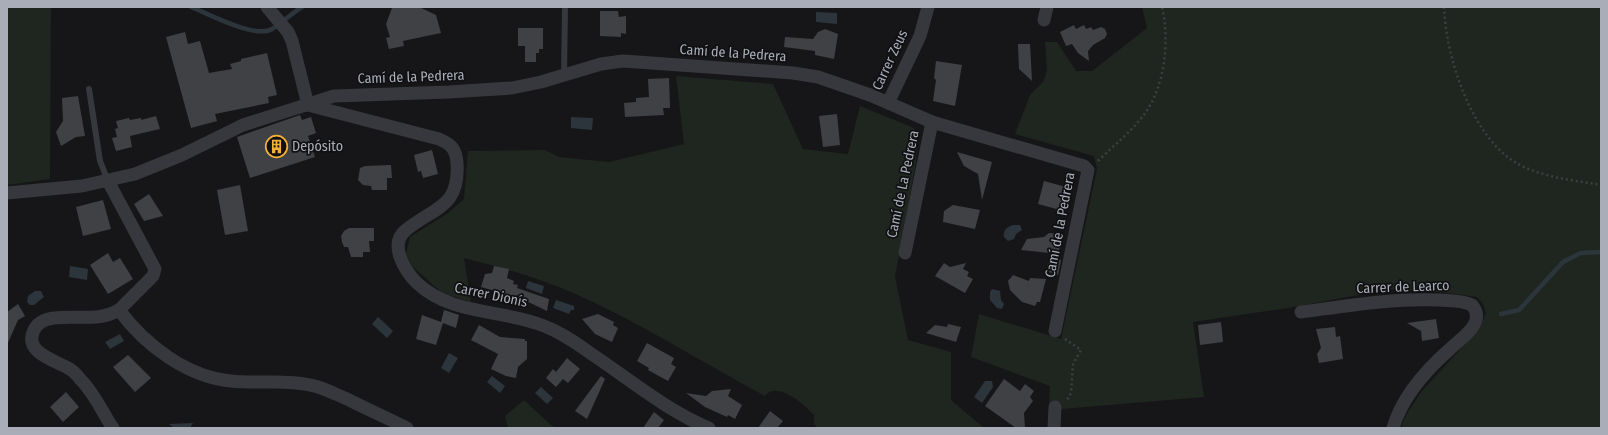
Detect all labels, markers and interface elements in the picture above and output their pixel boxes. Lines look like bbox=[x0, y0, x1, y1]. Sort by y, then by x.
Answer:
street label: Carrer Zeus bbox=[869, 27, 911, 93]
street label: Camí de la Pedrera bbox=[679, 41, 787, 65]
street label: Camí de la Pedrera bbox=[357, 67, 465, 87]
street label: Camí de La Pedrera bbox=[883, 129, 923, 239]
building icon: Depósito bbox=[263, 133, 289, 159]
place label: Depósito bbox=[292, 138, 343, 155]
street label: Camí de la Pedrera bbox=[1041, 171, 1079, 279]
street label: Carrer de Learco bbox=[1356, 277, 1450, 297]
street label: Carrer Dionís bbox=[453, 279, 529, 311]

